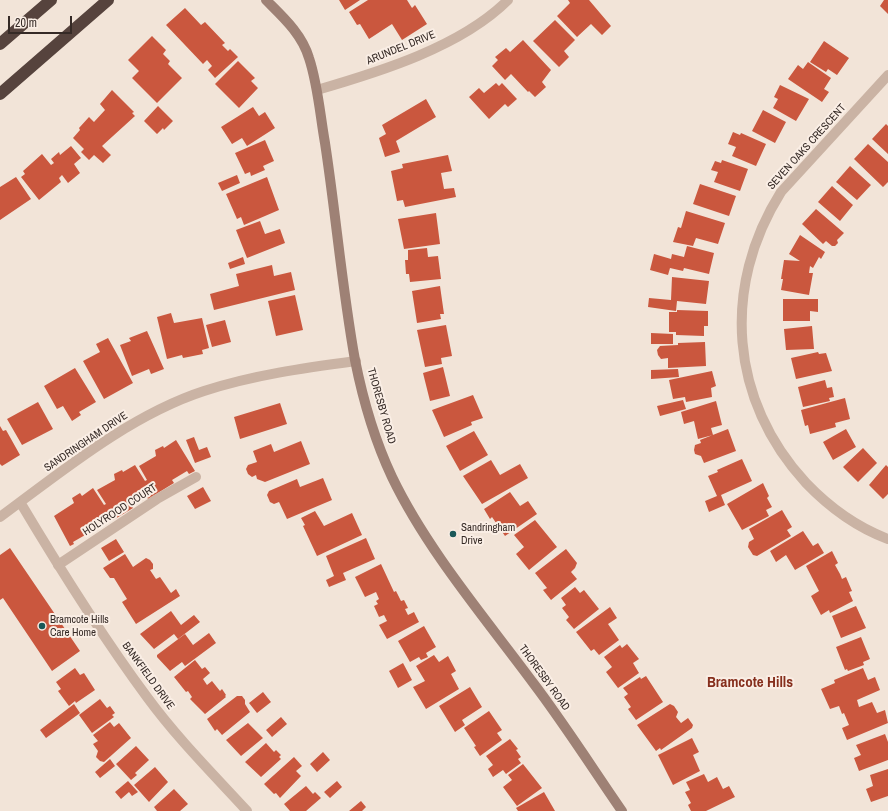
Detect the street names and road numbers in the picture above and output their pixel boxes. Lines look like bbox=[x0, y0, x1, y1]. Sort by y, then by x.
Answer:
street label: ARUNDEL DRIVE bbox=[365, 28, 437, 68]
street label: SEVEN OAKS CRESCENT bbox=[765, 102, 849, 192]
street label: THORESBY ROAD bbox=[364, 367, 398, 445]
street label: SANDRINGHAM DRIVE bbox=[42, 409, 130, 475]
street label: HOLYROOD COURT bbox=[81, 481, 159, 539]
street label: BANKFIELD DRIVE bbox=[119, 640, 177, 712]
street label: THORESBY ROAD bbox=[516, 642, 572, 714]

